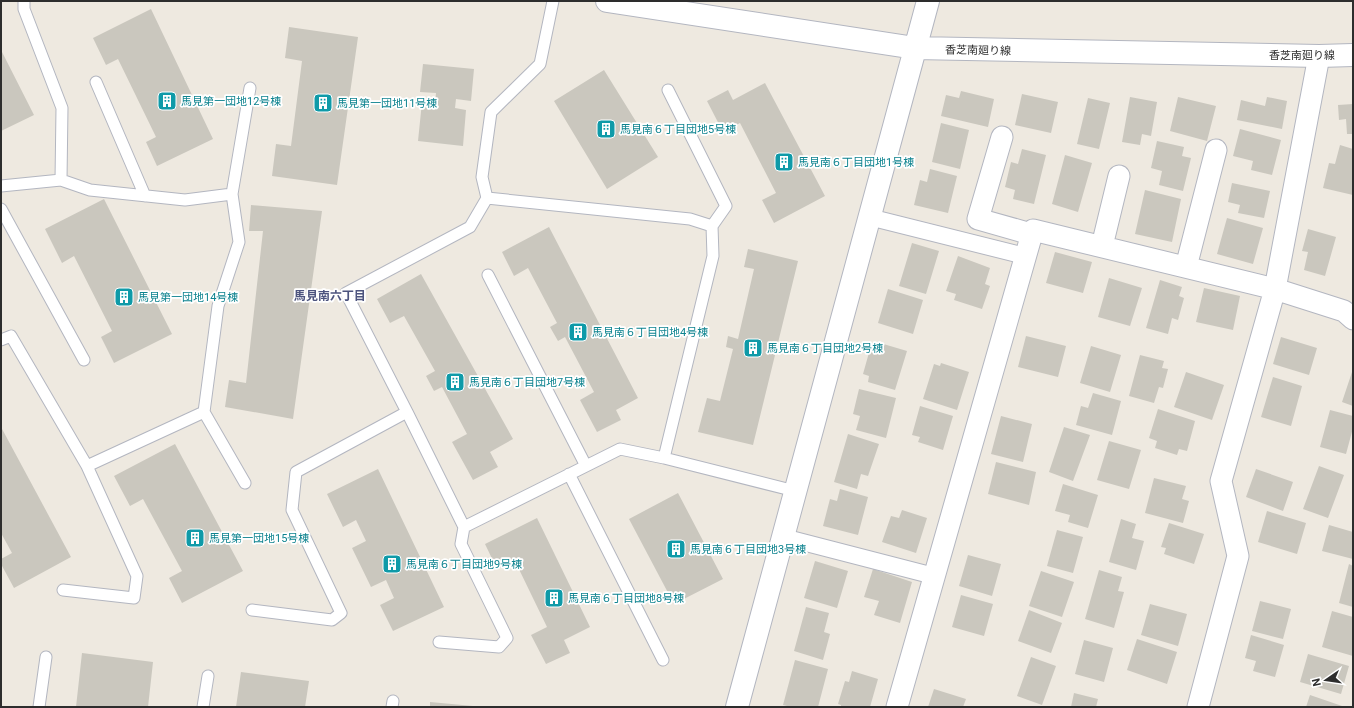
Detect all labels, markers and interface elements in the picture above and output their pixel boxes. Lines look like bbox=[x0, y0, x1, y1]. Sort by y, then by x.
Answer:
street label: 香芝南廻り線 bbox=[945, 43, 1011, 58]
street label: 香芝南廻り線 bbox=[1269, 49, 1335, 62]
building icon: 馬見第一団地12号棟 bbox=[156, 90, 178, 112]
building icon: 馬見第一団地11号棟 bbox=[312, 92, 334, 114]
place label: 馬見第一団地12号棟 bbox=[181, 95, 281, 108]
place label: 馬見第一団地11号棟 bbox=[337, 97, 437, 110]
building icon: 馬見南６丁目団地5号棟 bbox=[595, 118, 617, 140]
place label: 馬見南６丁目団地5号棟 bbox=[620, 123, 736, 136]
building icon: 馬見南６丁目団地1号棟 bbox=[773, 151, 795, 173]
place label: 馬見南６丁目団地1号棟 bbox=[798, 156, 914, 169]
building icon: 馬見第一団地14号棟 bbox=[113, 286, 135, 308]
district label: 馬見南六丁目 bbox=[294, 289, 366, 303]
place label: 馬見第一団地14号棟 bbox=[138, 291, 238, 304]
building icon: 馬見南６丁目団地4号棟 bbox=[567, 321, 589, 343]
place label: 馬見南６丁目団地4号棟 bbox=[592, 326, 708, 339]
building icon: 馬見南６丁目団地2号棟 bbox=[742, 337, 764, 359]
place label: 馬見南６丁目団地2号棟 bbox=[767, 342, 883, 355]
building icon: 馬見南６丁目団地7号棟 bbox=[444, 371, 466, 393]
place label: 馬見南６丁目団地7号棟 bbox=[469, 376, 585, 389]
building icon: 馬見第一団地15号棟 bbox=[184, 527, 206, 549]
place label: 馬見第一団地15号棟 bbox=[209, 532, 309, 545]
building icon: 馬見南６丁目団地3号棟 bbox=[665, 538, 687, 560]
place label: 馬見南６丁目団地3号棟 bbox=[690, 543, 806, 556]
building icon: 馬見南６丁目団地9号棟 bbox=[381, 553, 403, 575]
place label: 馬見南６丁目団地9号棟 bbox=[406, 558, 522, 571]
building icon: 馬見南６丁目団地8号棟 bbox=[543, 587, 565, 609]
place label: 馬見南６丁目団地8号棟 bbox=[568, 592, 684, 605]
north arrow bbox=[1306, 660, 1346, 700]
text: N bbox=[1309, 677, 1324, 687]

